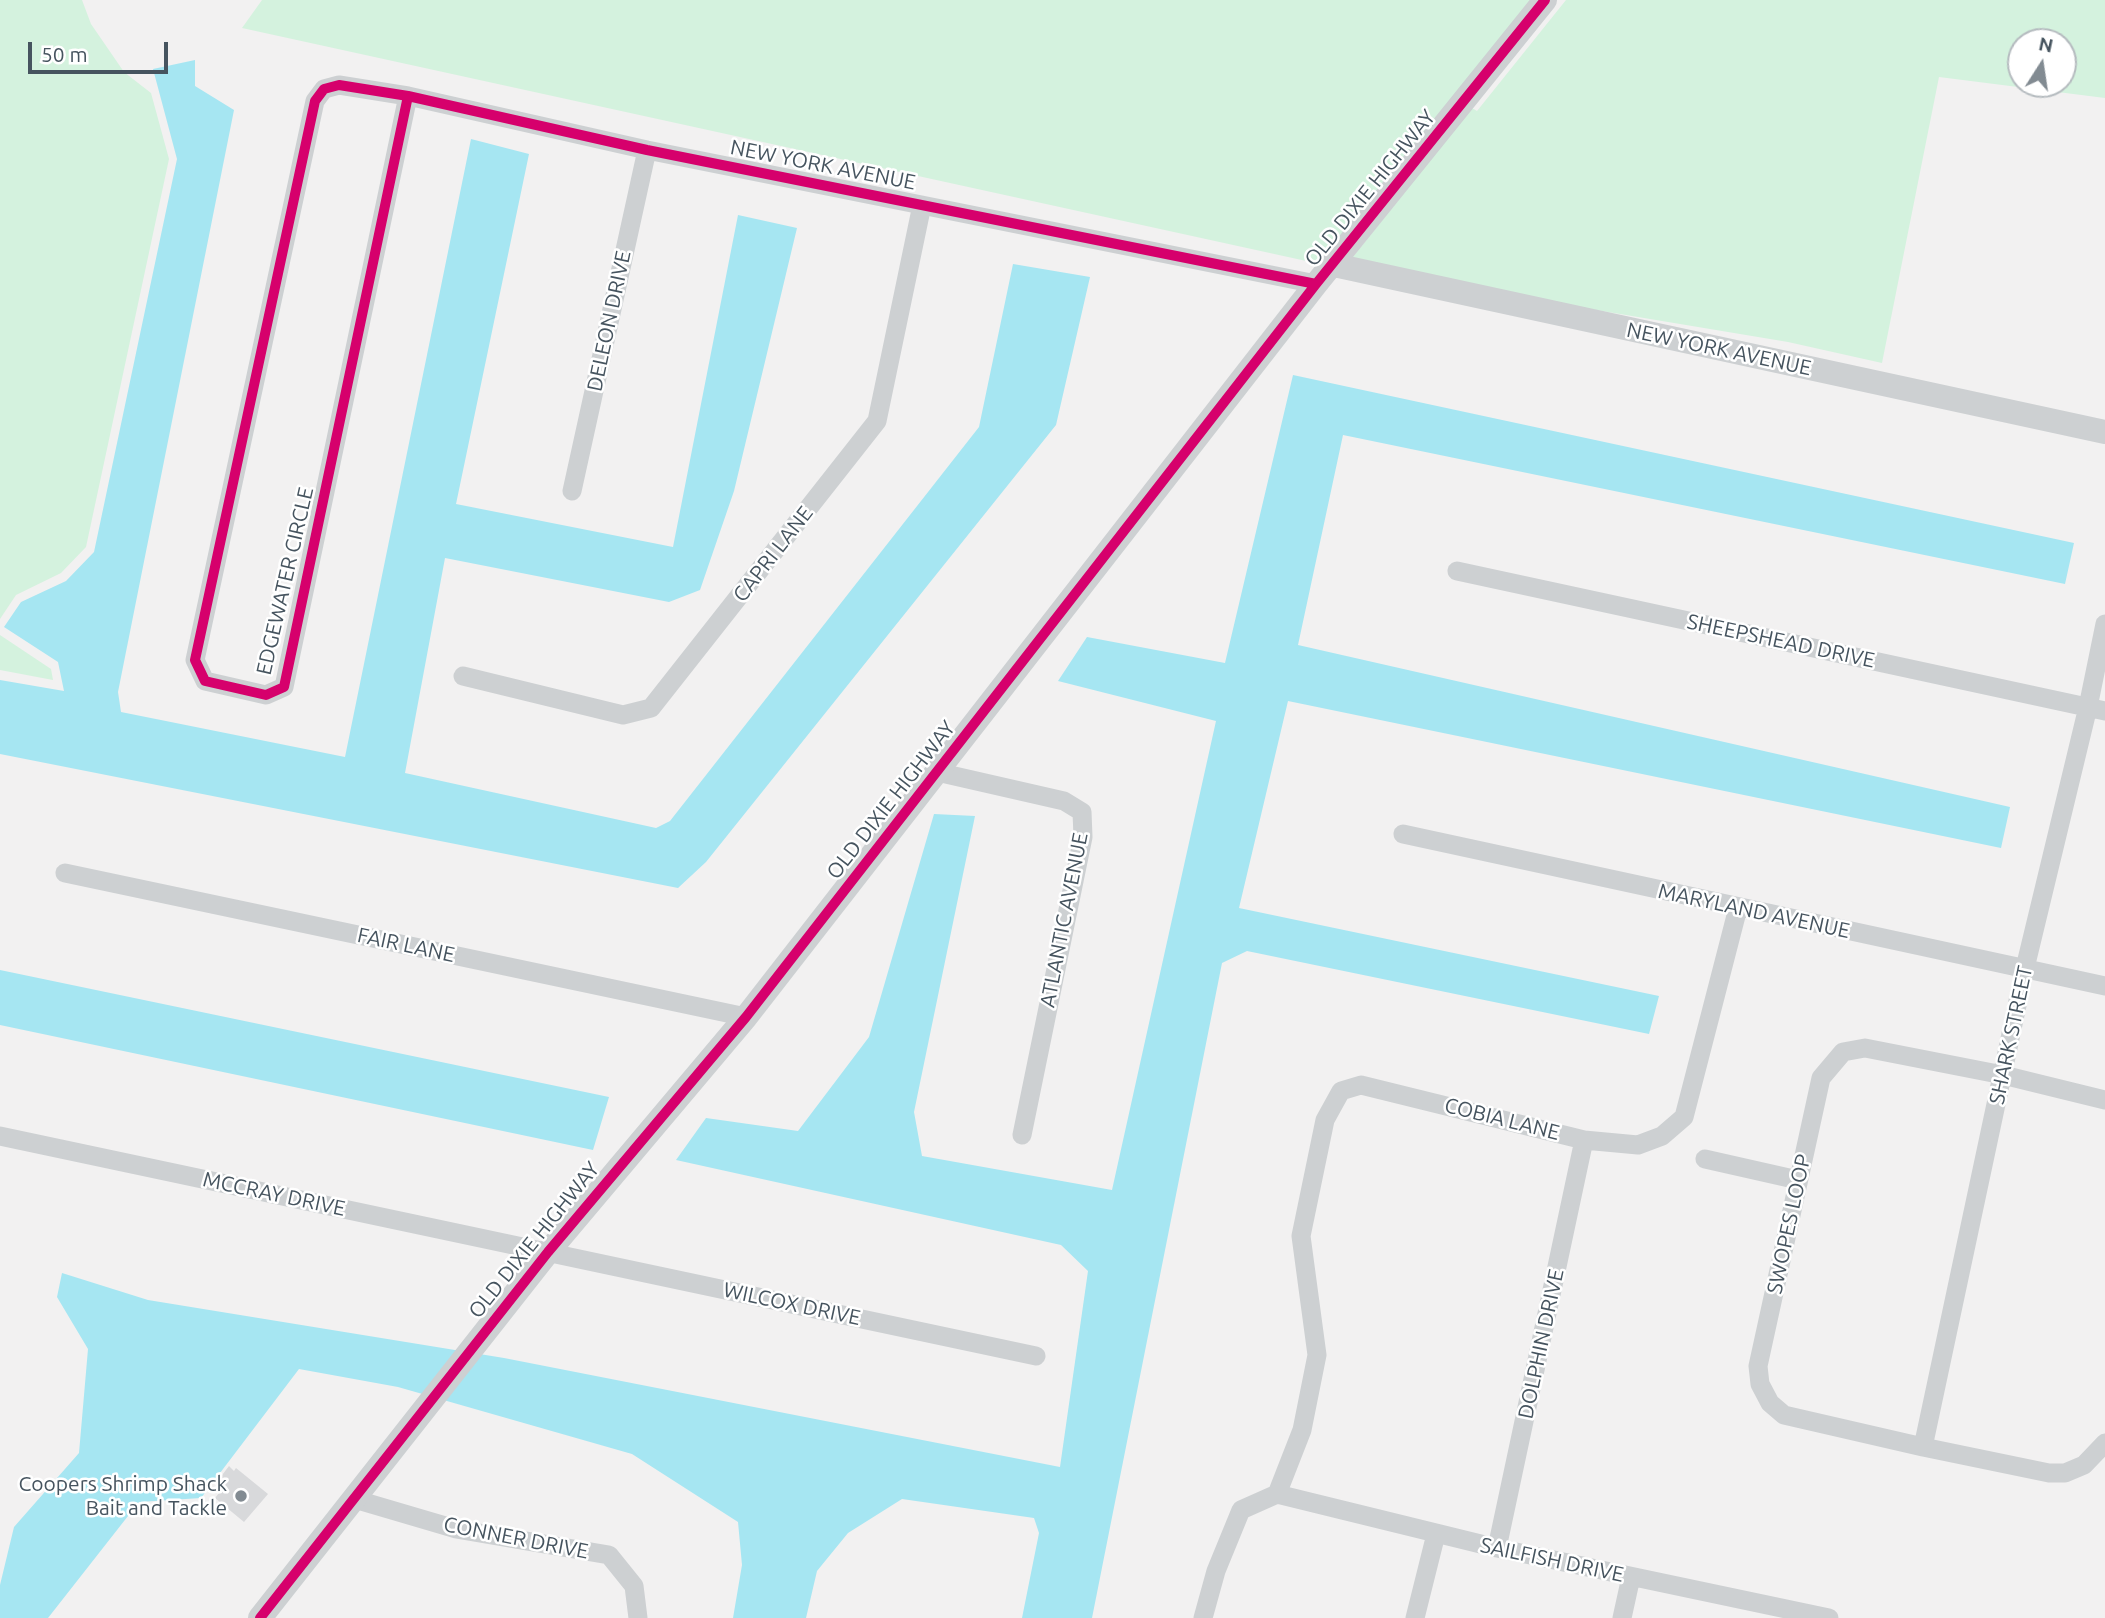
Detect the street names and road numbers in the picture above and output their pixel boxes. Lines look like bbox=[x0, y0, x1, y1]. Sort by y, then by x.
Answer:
street label: OLD DIXIE HIGHWAY bbox=[1299, 105, 1441, 271]
street label: NEW YORK AVENUE bbox=[728, 135, 918, 195]
street label: DELEON DRIVE bbox=[582, 248, 636, 394]
street label: NEW YORK AVENUE bbox=[1624, 317, 1814, 381]
street label: EDGEWATER CIRCLE bbox=[251, 485, 319, 677]
street label: CAPRI LANE bbox=[728, 501, 818, 607]
street label: SHEEPSHEAD DRIVE bbox=[1685, 609, 1877, 673]
street label: OLD DIXIE HIGHWAY bbox=[821, 716, 961, 884]
street label: ATLANTIC AVENUE bbox=[1035, 830, 1093, 1010]
street label: MARYLAND AVENUE bbox=[1656, 878, 1852, 944]
street label: FAIR LANE bbox=[355, 922, 457, 968]
street label: SHARK STREET bbox=[1984, 963, 2038, 1107]
street label: COBIA LANE bbox=[1442, 1093, 1562, 1145]
street label: SWOPES LOOP bbox=[1762, 1152, 1816, 1296]
street label: OLD DIXIE HIGHWAY bbox=[463, 1157, 605, 1323]
street label: MCCRAY DRIVE bbox=[200, 1167, 348, 1221]
street label: DOLPHIN DRIVE bbox=[1513, 1267, 1569, 1421]
street label: WILCOX DRIVE bbox=[721, 1277, 863, 1331]
street label: CONNER DRIVE bbox=[441, 1512, 591, 1564]
street label: SAILFISH DRIVE bbox=[1478, 1532, 1626, 1588]

